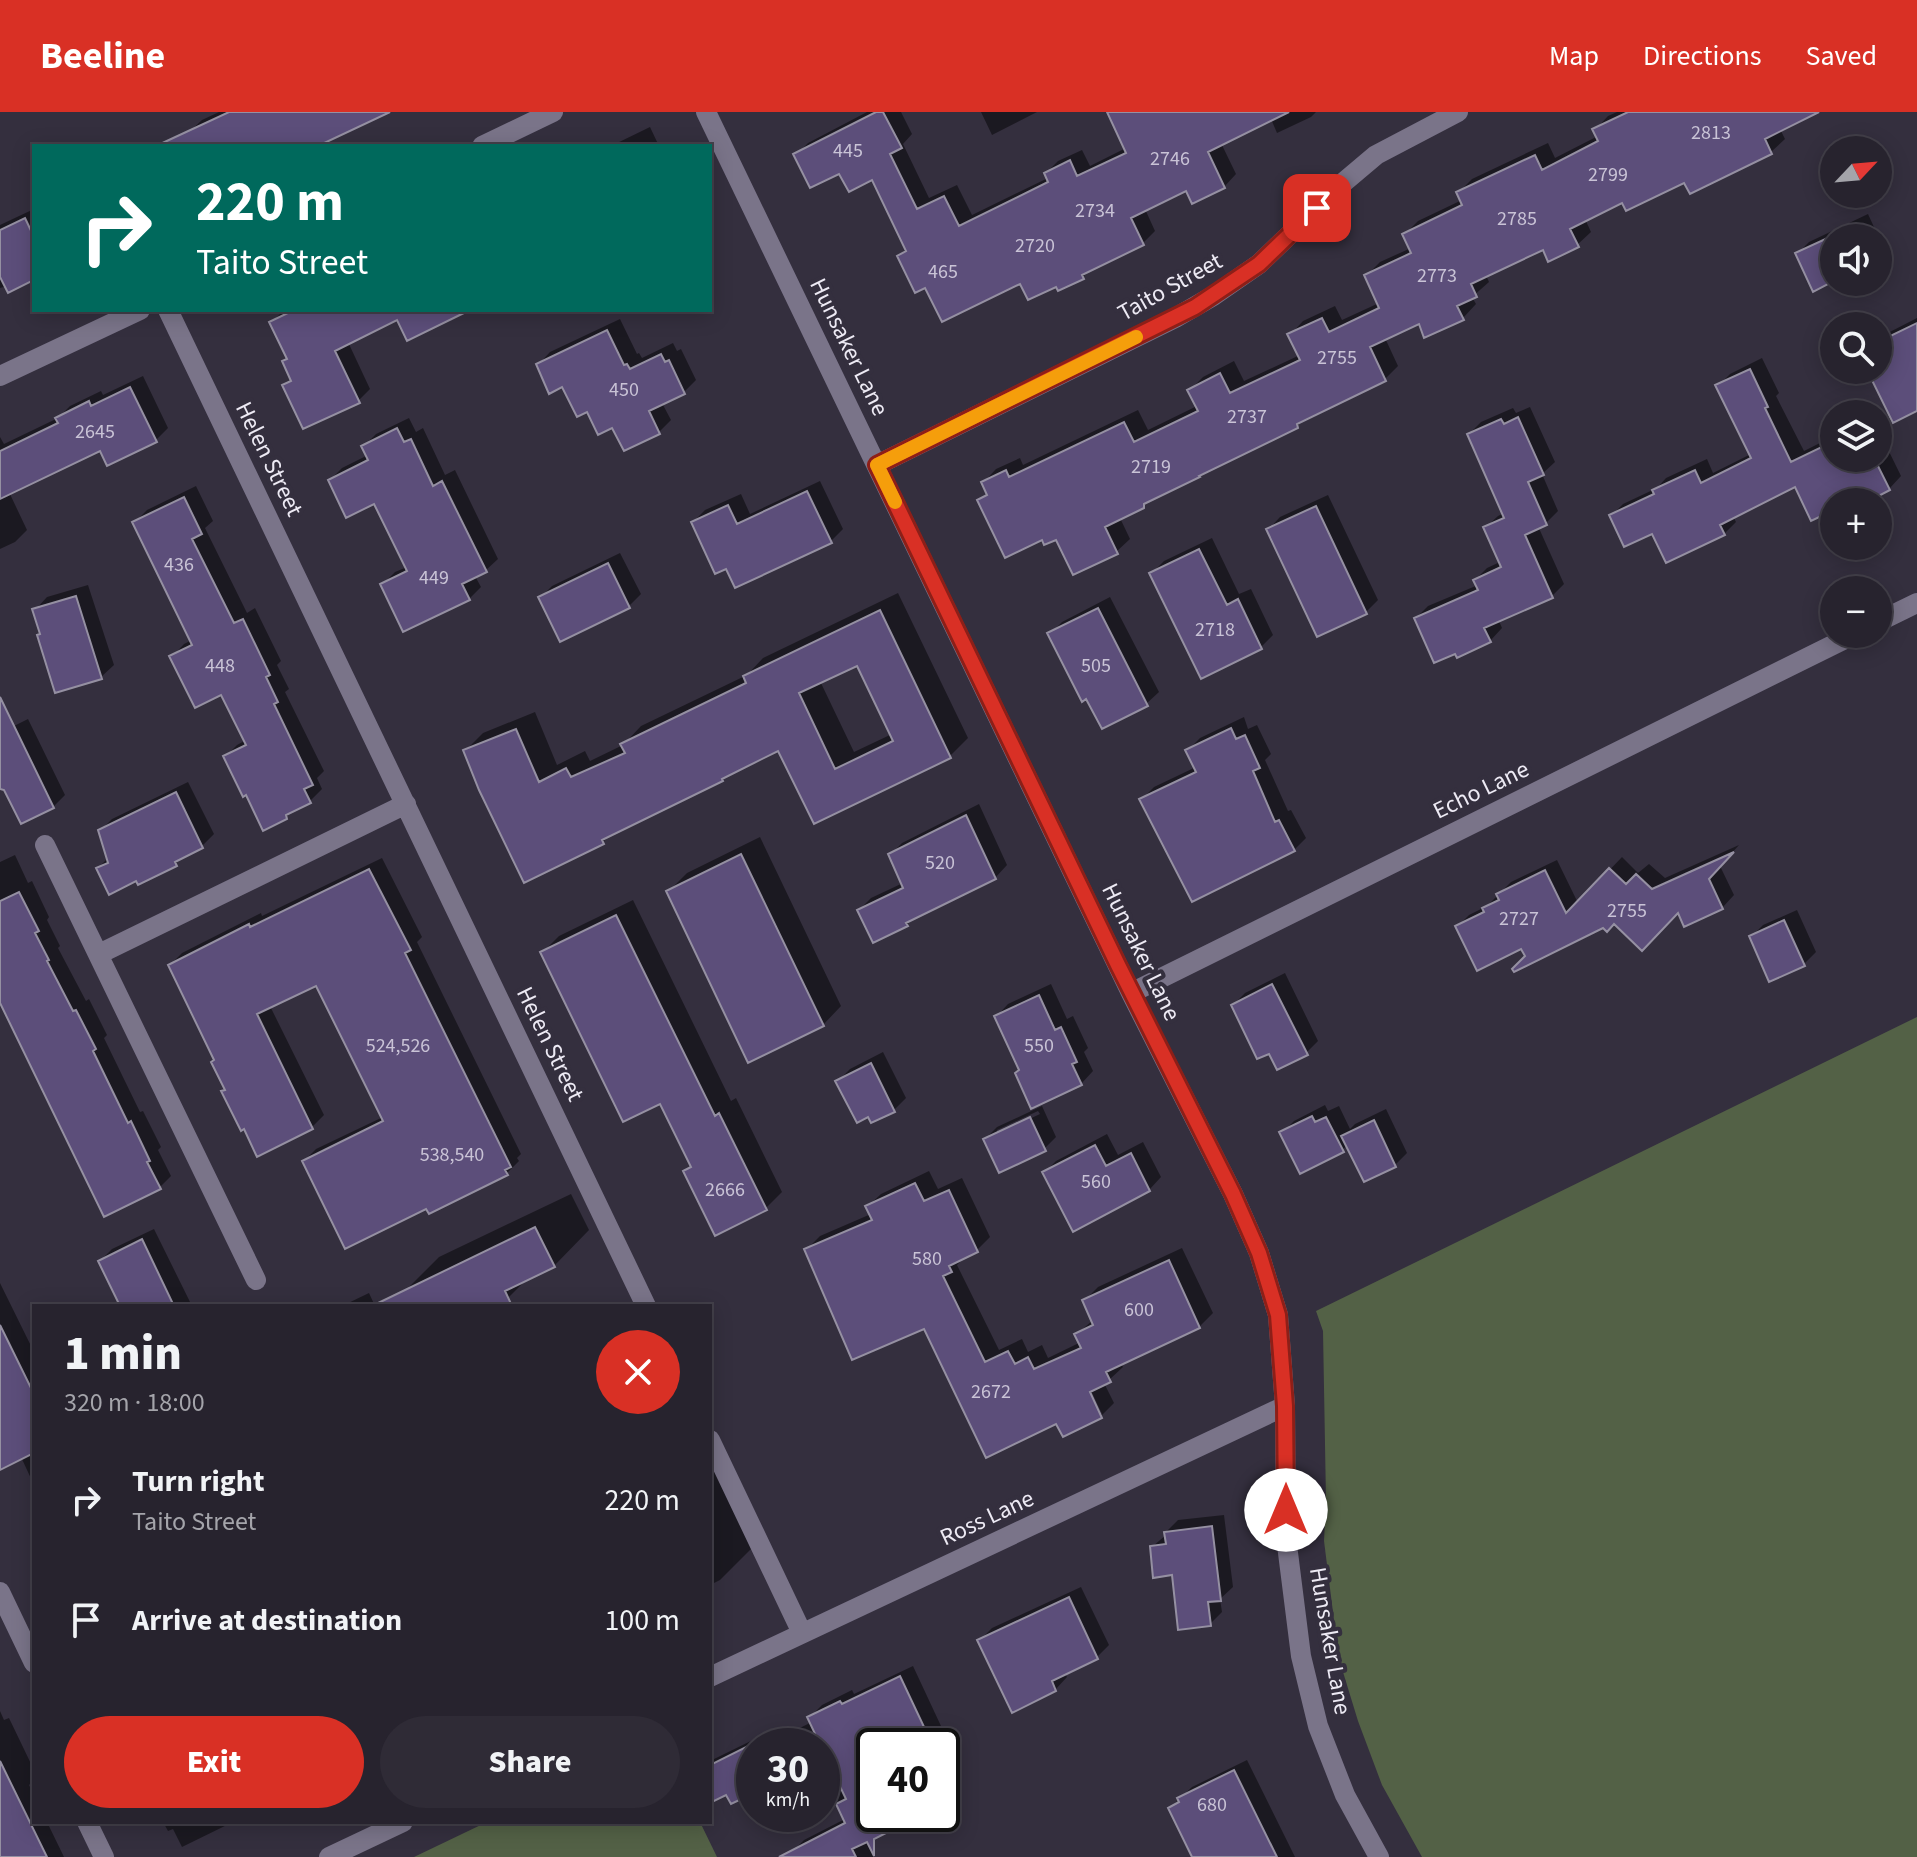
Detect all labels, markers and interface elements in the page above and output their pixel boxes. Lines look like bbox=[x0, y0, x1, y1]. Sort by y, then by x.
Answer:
text: Beeline bbox=[40, 29, 165, 83]
text: Map bbox=[1549, 36, 1599, 76]
text: Directions bbox=[1643, 36, 1762, 76]
text: Saved bbox=[1806, 36, 1877, 76]
house number: 2813 bbox=[1691, 119, 1731, 147]
north arrow bbox=[1820, 136, 1892, 208]
map controls bbox=[1820, 136, 1892, 648]
house number: 445 bbox=[833, 137, 863, 165]
house number: 2746 bbox=[1150, 145, 1190, 173]
house number: 2799 bbox=[1588, 161, 1628, 189]
text: 220 m bbox=[196, 163, 344, 242]
pin bbox=[1283, 174, 1351, 242]
icon: right bbox=[64, 176, 168, 280]
icon: arrive bbox=[1295, 186, 1339, 230]
house number: 2734 bbox=[1075, 197, 1115, 225]
house number: 2785 bbox=[1497, 205, 1537, 233]
button: sound bbox=[1820, 224, 1892, 296]
house number: 2720 bbox=[1015, 232, 1055, 260]
text: Taito Street bbox=[196, 237, 368, 288]
street label: Taito Street bbox=[1111, 244, 1229, 330]
house number: 465 bbox=[928, 258, 958, 286]
house number: 2773 bbox=[1417, 262, 1457, 290]
street label: Hunsaker Lane bbox=[801, 272, 897, 422]
button: search bbox=[1820, 312, 1892, 384]
house number: 2755 bbox=[1317, 344, 1357, 372]
house number: 450 bbox=[609, 376, 639, 404]
street label: Helen Street bbox=[226, 396, 312, 522]
button: layers bbox=[1820, 400, 1892, 472]
house number: 2737 bbox=[1227, 403, 1267, 431]
house number: 2645 bbox=[75, 418, 115, 446]
house number: 2719 bbox=[1131, 453, 1171, 481]
button: + bbox=[1820, 488, 1892, 560]
house number: 436 bbox=[164, 551, 194, 579]
house number: 449 bbox=[419, 564, 449, 592]
button: − bbox=[1820, 576, 1892, 648]
house number: 2718 bbox=[1195, 616, 1235, 644]
house number: 448 bbox=[205, 652, 235, 680]
house number: 505 bbox=[1081, 652, 1111, 680]
street label: Echo Lane bbox=[1427, 752, 1535, 828]
house number: 520 bbox=[925, 849, 955, 877]
street label: Hunsaker Lane bbox=[1093, 877, 1189, 1027]
house number: 2755 bbox=[1607, 897, 1647, 925]
house number: 2727 bbox=[1499, 905, 1539, 933]
street label: Helen Street bbox=[507, 981, 593, 1107]
house number: 524,526 bbox=[366, 1032, 430, 1060]
house number: 550 bbox=[1024, 1032, 1054, 1060]
house number: 538,540 bbox=[420, 1141, 484, 1169]
house number: 560 bbox=[1081, 1168, 1111, 1196]
house number: 2666 bbox=[705, 1176, 745, 1204]
house number: 580 bbox=[912, 1245, 942, 1273]
house number: 600 bbox=[1124, 1296, 1154, 1324]
text: 1 min bbox=[64, 1320, 182, 1388]
button: close bbox=[596, 1330, 680, 1414]
house number: 2672 bbox=[971, 1378, 1011, 1406]
text: 320 m · 18:00 bbox=[64, 1384, 205, 1421]
text: Turn right bbox=[132, 1460, 264, 1503]
position arrow bbox=[1244, 1468, 1328, 1552]
icon: right bbox=[64, 1478, 108, 1522]
text: 220 m bbox=[604, 1479, 680, 1522]
street label: Ross Lane bbox=[934, 1481, 1040, 1555]
text: Taito Street bbox=[132, 1503, 256, 1540]
street label: Hunsaker Lane bbox=[1300, 1564, 1360, 1718]
icon: arrive bbox=[64, 1598, 108, 1642]
text: Arrive at destination bbox=[132, 1599, 402, 1642]
text: 100 m bbox=[604, 1599, 680, 1642]
button: Exit bbox=[64, 1716, 364, 1808]
button: Share bbox=[380, 1716, 680, 1808]
speed limit sign: 40 bbox=[856, 1728, 960, 1832]
text: 30 bbox=[767, 1741, 809, 1798]
text: km/h bbox=[766, 1786, 810, 1814]
house number: 680 bbox=[1197, 1791, 1227, 1819]

